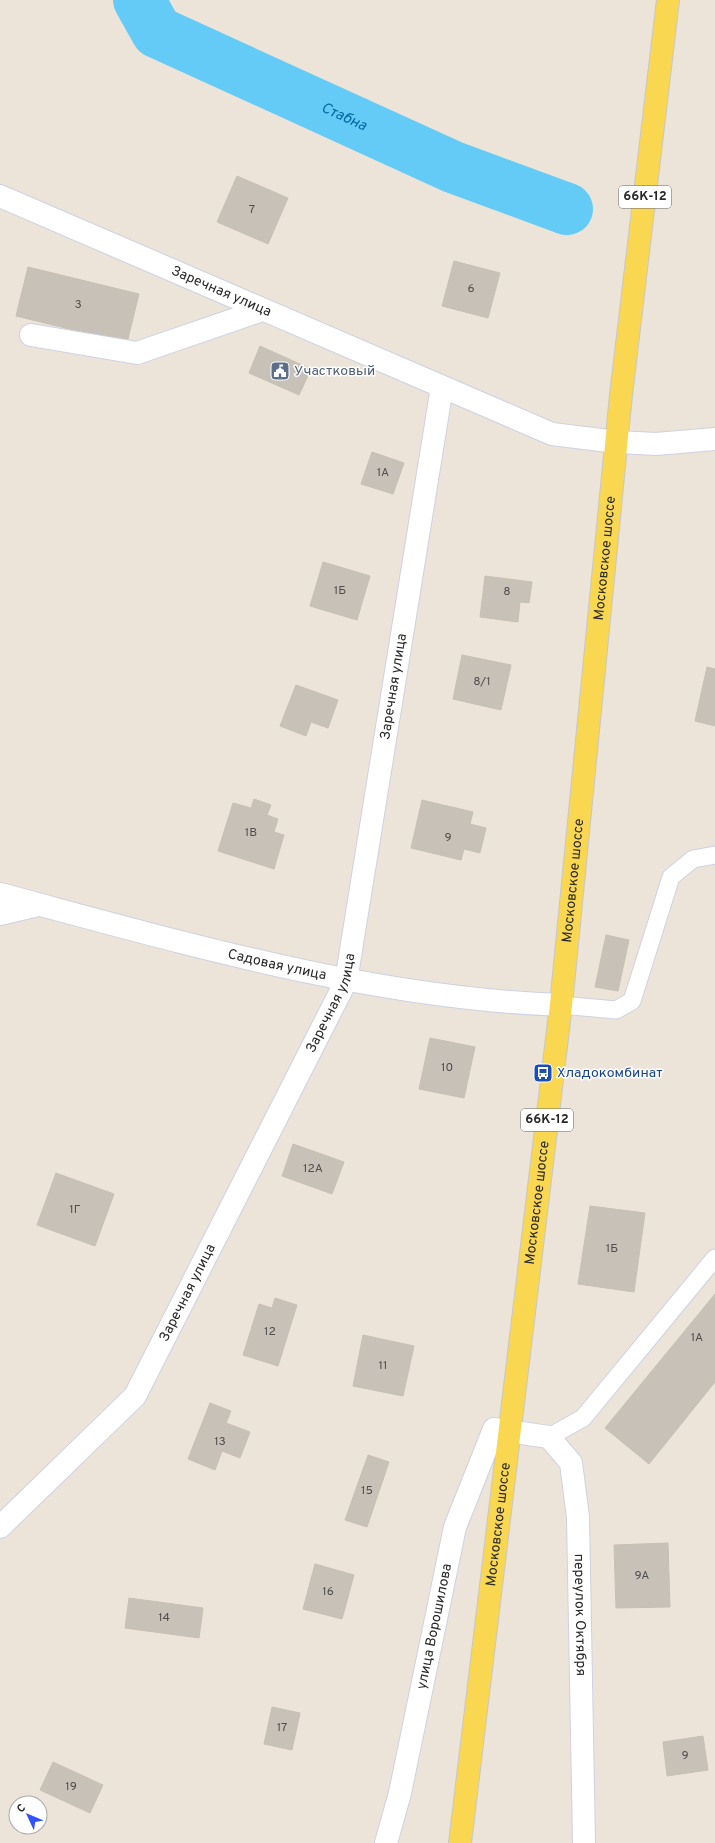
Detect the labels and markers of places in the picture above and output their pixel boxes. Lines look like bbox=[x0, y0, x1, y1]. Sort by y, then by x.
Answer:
public building icon: Участковый bbox=[269, 360, 291, 382]
place label: Участковый bbox=[294, 363, 375, 380]
bus stop icon: Хладокомбинат bbox=[532, 1062, 554, 1084]
place label: Хладокомбинат bbox=[557, 1065, 663, 1082]

